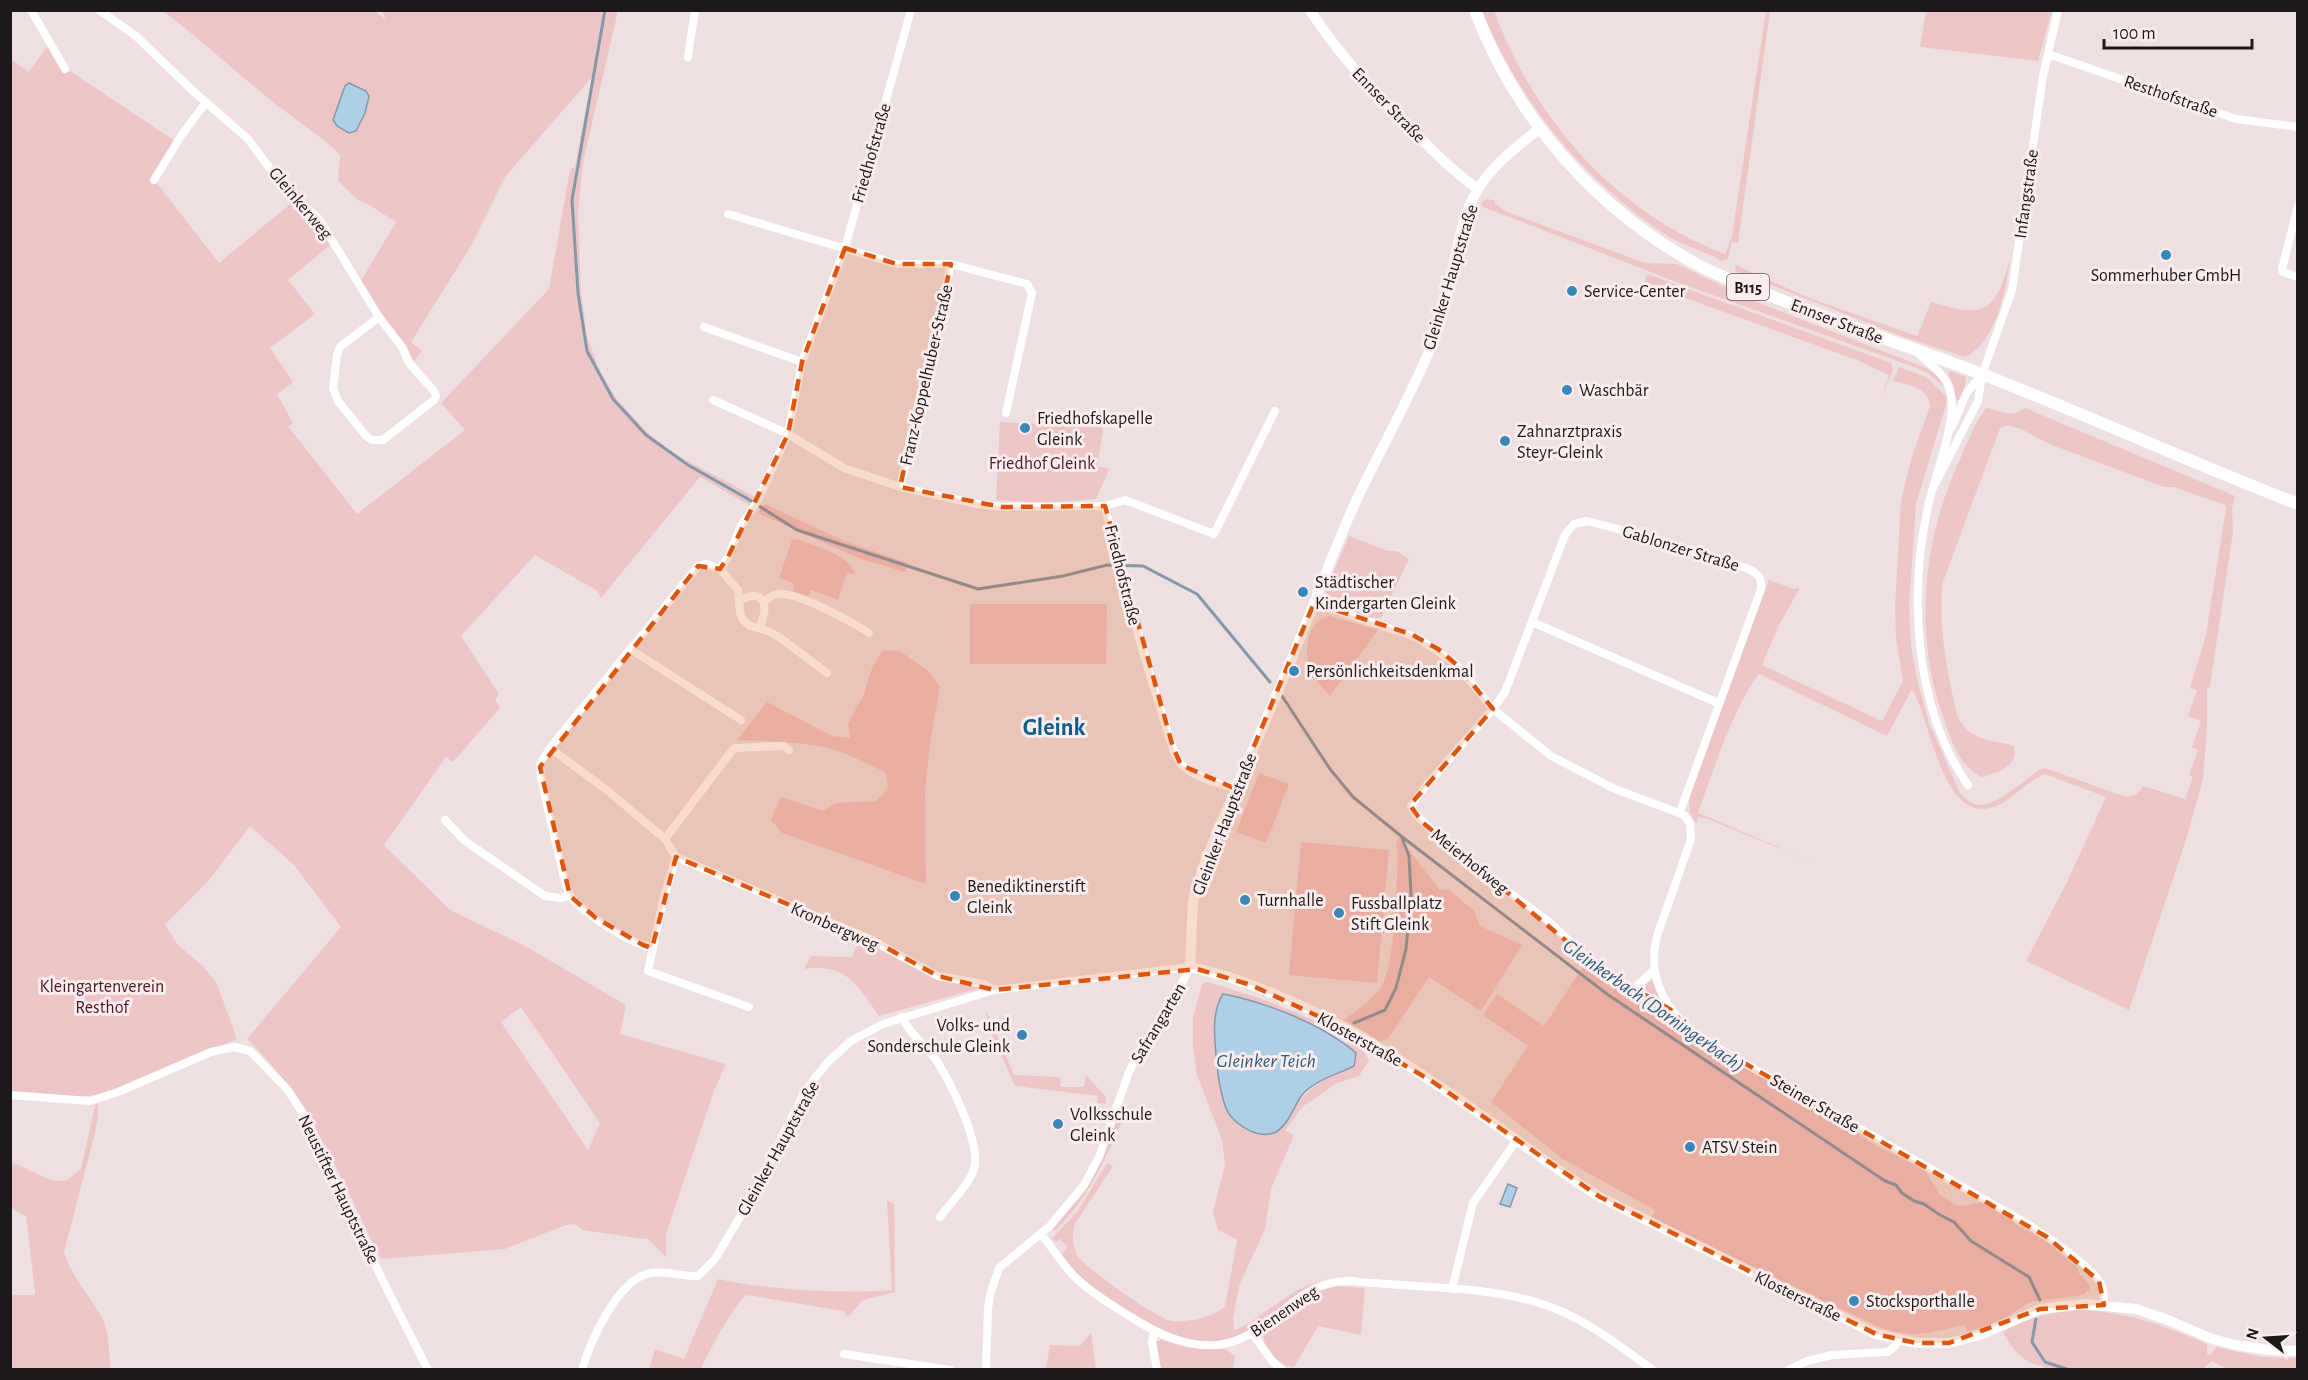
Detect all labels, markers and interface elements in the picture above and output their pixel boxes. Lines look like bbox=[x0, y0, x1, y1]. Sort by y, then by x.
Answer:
scale bar bbox=[2104, 12, 2252, 50]
text: 100 m bbox=[2113, 25, 2156, 43]
street label: Ennser Straße bbox=[1348, 65, 1428, 147]
street label: Resthofstraße bbox=[2121, 72, 2220, 121]
street label: Friedhofstraße bbox=[849, 101, 895, 205]
street label: Infangstraße bbox=[2012, 148, 2042, 240]
street label: Gleinkerweg bbox=[265, 164, 336, 243]
street label: Gleinker Hauptstraße bbox=[1420, 202, 1482, 352]
marker: Sommerhuber GmbH bbox=[2159, 248, 2173, 262]
place label: Sommerhuber GmbH bbox=[2091, 267, 2241, 285]
road number: B115 bbox=[1727, 274, 1769, 300]
street label: Franz-Koppelhuber-Straße bbox=[897, 283, 957, 467]
place label: Service-Center bbox=[1584, 283, 1686, 301]
marker: Service-Center bbox=[1565, 284, 1579, 298]
street label: Ennser Straße bbox=[1788, 296, 1885, 348]
place label: Waschbär bbox=[1579, 382, 1649, 400]
marker: Waschbär bbox=[1560, 383, 1574, 397]
place label: Friedhofskapelle Gleink bbox=[1037, 410, 1153, 449]
marker: Friedhofskapelle Gleink bbox=[1018, 421, 1032, 435]
place label: Zahnarztpraxis Steyr-Gleink bbox=[1517, 423, 1622, 462]
marker: Zahnarztpraxis Steyr-Gleink bbox=[1498, 434, 1512, 448]
park label: Friedhof Gleink bbox=[989, 455, 1096, 473]
street label: Friedhofstraße bbox=[1101, 523, 1143, 627]
street label: Gablonzer Straße bbox=[1620, 523, 1741, 575]
place label: Städtischer Kindergarten Gleink bbox=[1315, 574, 1456, 613]
marker: Städtischer Kindergarten Gleink bbox=[1296, 585, 1310, 599]
place label: Persönlichkeitsdenkmal bbox=[1306, 663, 1474, 681]
marker: Persönlichkeitsdenkmal bbox=[1287, 664, 1301, 678]
district label: Gleink bbox=[1023, 716, 1085, 740]
street label: Gleinker Hauptstraße bbox=[1189, 751, 1260, 898]
street label: Meierhofweg bbox=[1428, 826, 1511, 898]
place label: Benediktinerstift Gleink bbox=[967, 878, 1086, 917]
marker: Benediktinerstift Gleink bbox=[948, 889, 962, 903]
place label: Turnhalle bbox=[1257, 892, 1323, 910]
marker: Turnhalle bbox=[1238, 893, 1252, 907]
place label: Fussballplatz Stift Gleink bbox=[1351, 895, 1442, 934]
street label: Kronbergweg bbox=[788, 900, 882, 954]
marker: Fussballplatz Stift Gleink bbox=[1332, 906, 1346, 920]
water label: Gleinkerbach (Dorningerbach) bbox=[1559, 936, 1748, 1076]
park label: Kleingartenverein Resthof bbox=[40, 978, 164, 1017]
street label: Safrangarten bbox=[1128, 980, 1190, 1067]
street label: Klosterstraße bbox=[1314, 1009, 1405, 1071]
place label: Volks- und Sonderschule Gleink bbox=[867, 1017, 1011, 1056]
marker: Volks- und Sonderschule Gleink bbox=[1015, 1028, 1029, 1042]
water label: Gleinker Teich bbox=[1216, 1051, 1316, 1071]
street label: Steiner Straße bbox=[1767, 1071, 1862, 1137]
street label: Gleinker Hauptstraße bbox=[734, 1078, 823, 1219]
place label: Volksschule Gleink bbox=[1070, 1106, 1152, 1145]
street label: Neustifter Hauptstraße bbox=[294, 1112, 382, 1267]
marker: Volksschule Gleink bbox=[1051, 1117, 1065, 1131]
place label: ATSV Stein bbox=[1702, 1139, 1778, 1157]
marker: ATSV Stein bbox=[1683, 1140, 1697, 1154]
street label: Klosterstraße bbox=[1751, 1268, 1844, 1326]
street label: Bienenweg bbox=[1247, 1283, 1322, 1341]
place label: Stocksporthalle bbox=[1866, 1293, 1975, 1311]
marker: Stocksporthalle bbox=[1847, 1294, 1861, 1308]
north arrow bbox=[2236, 1308, 2296, 1368]
text: N bbox=[2243, 1326, 2262, 1342]

